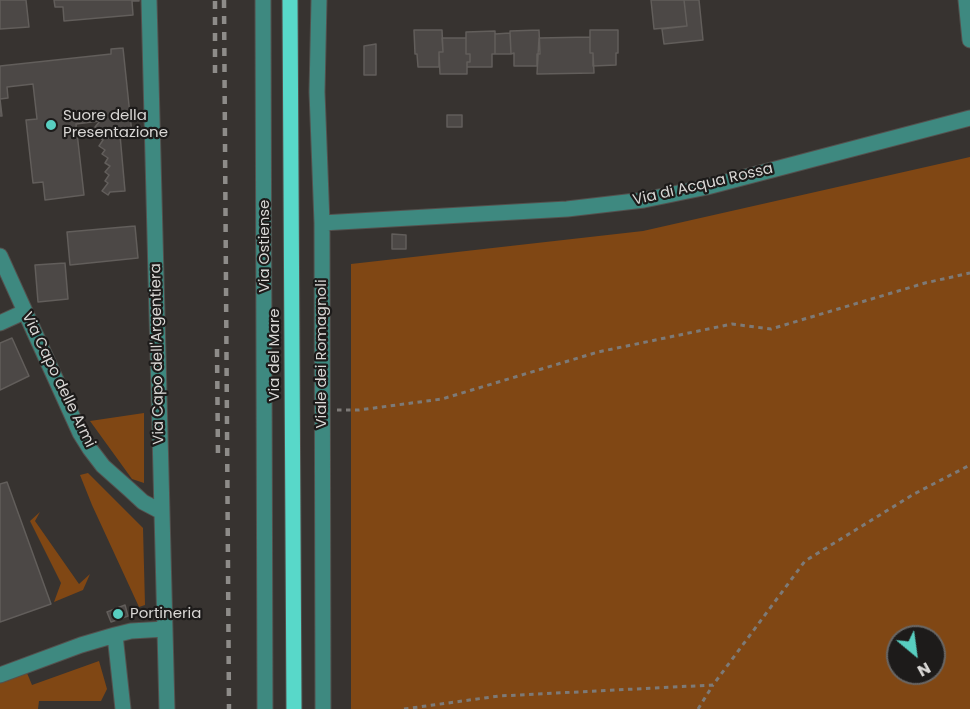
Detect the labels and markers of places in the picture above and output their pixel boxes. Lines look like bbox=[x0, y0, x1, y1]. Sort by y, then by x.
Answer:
place label: Suore della Presentazione bbox=[63, 107, 168, 142]
marker: Suore della Presentazione bbox=[44, 118, 58, 132]
place label: Portineria bbox=[130, 605, 201, 623]
marker: Portineria bbox=[111, 607, 125, 621]

